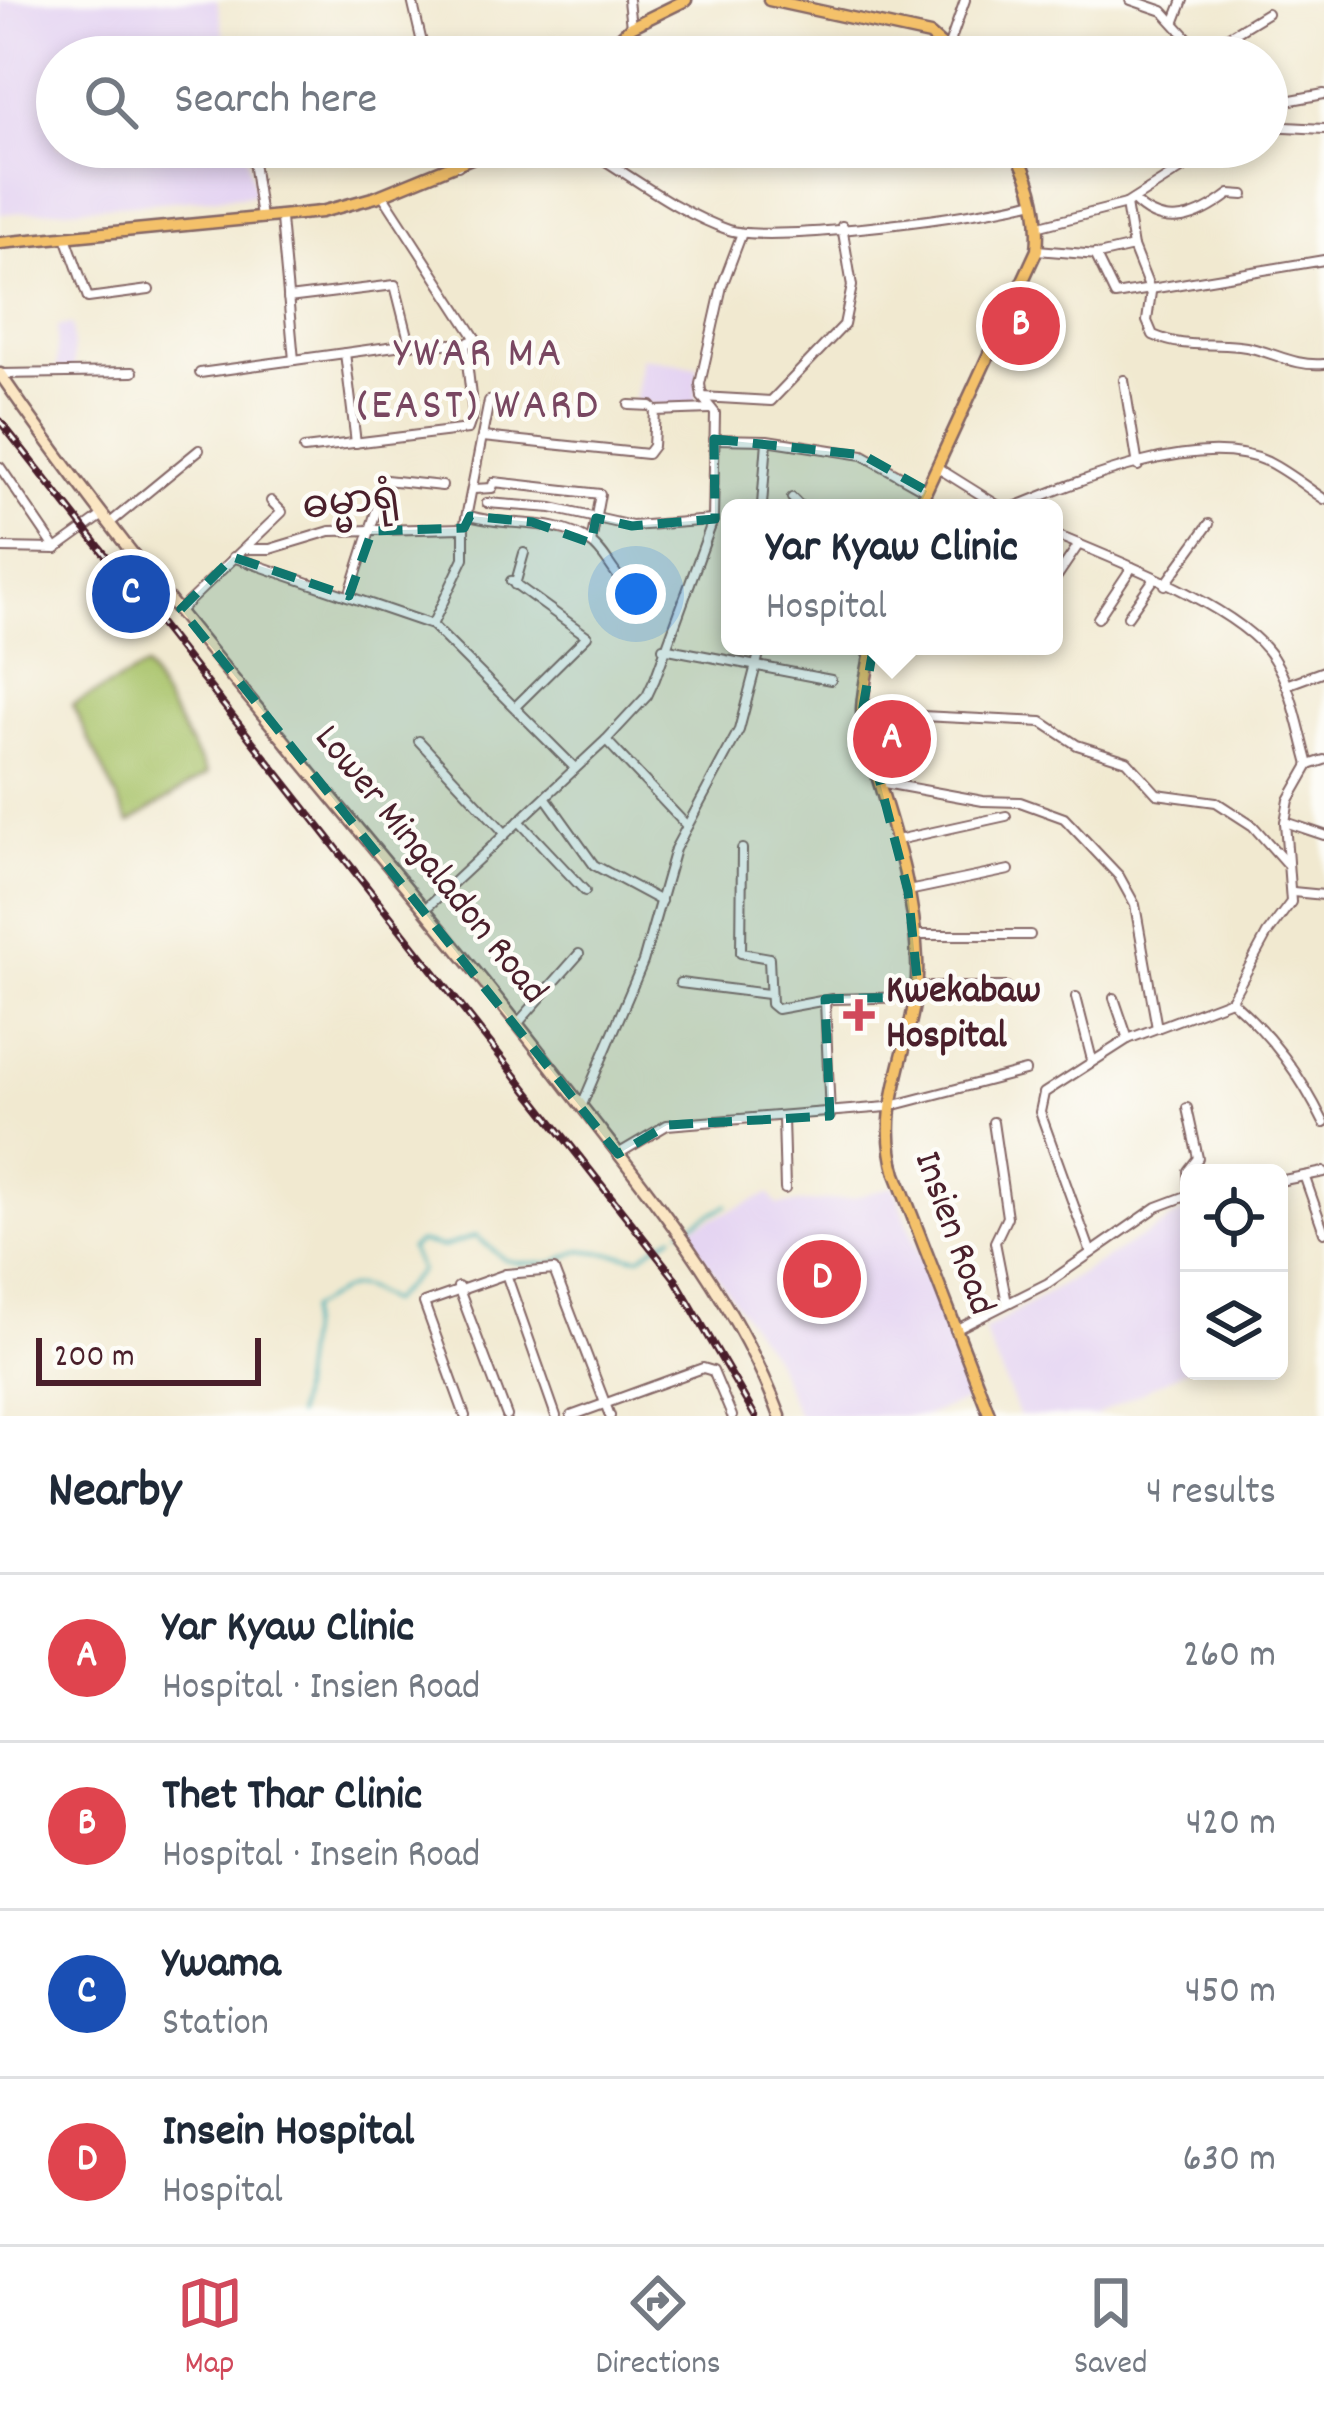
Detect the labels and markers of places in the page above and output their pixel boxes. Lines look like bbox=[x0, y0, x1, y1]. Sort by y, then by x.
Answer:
pin: B bbox=[982, 281, 1060, 371]
pin: C bbox=[92, 549, 170, 639]
pin: A bbox=[853, 694, 931, 784]
place label: Kwekabaw Hospital bbox=[886, 966, 1041, 1066]
marker: Kwekabaw Hospital bbox=[843, 999, 875, 1031]
pin: D bbox=[783, 1234, 861, 1324]

